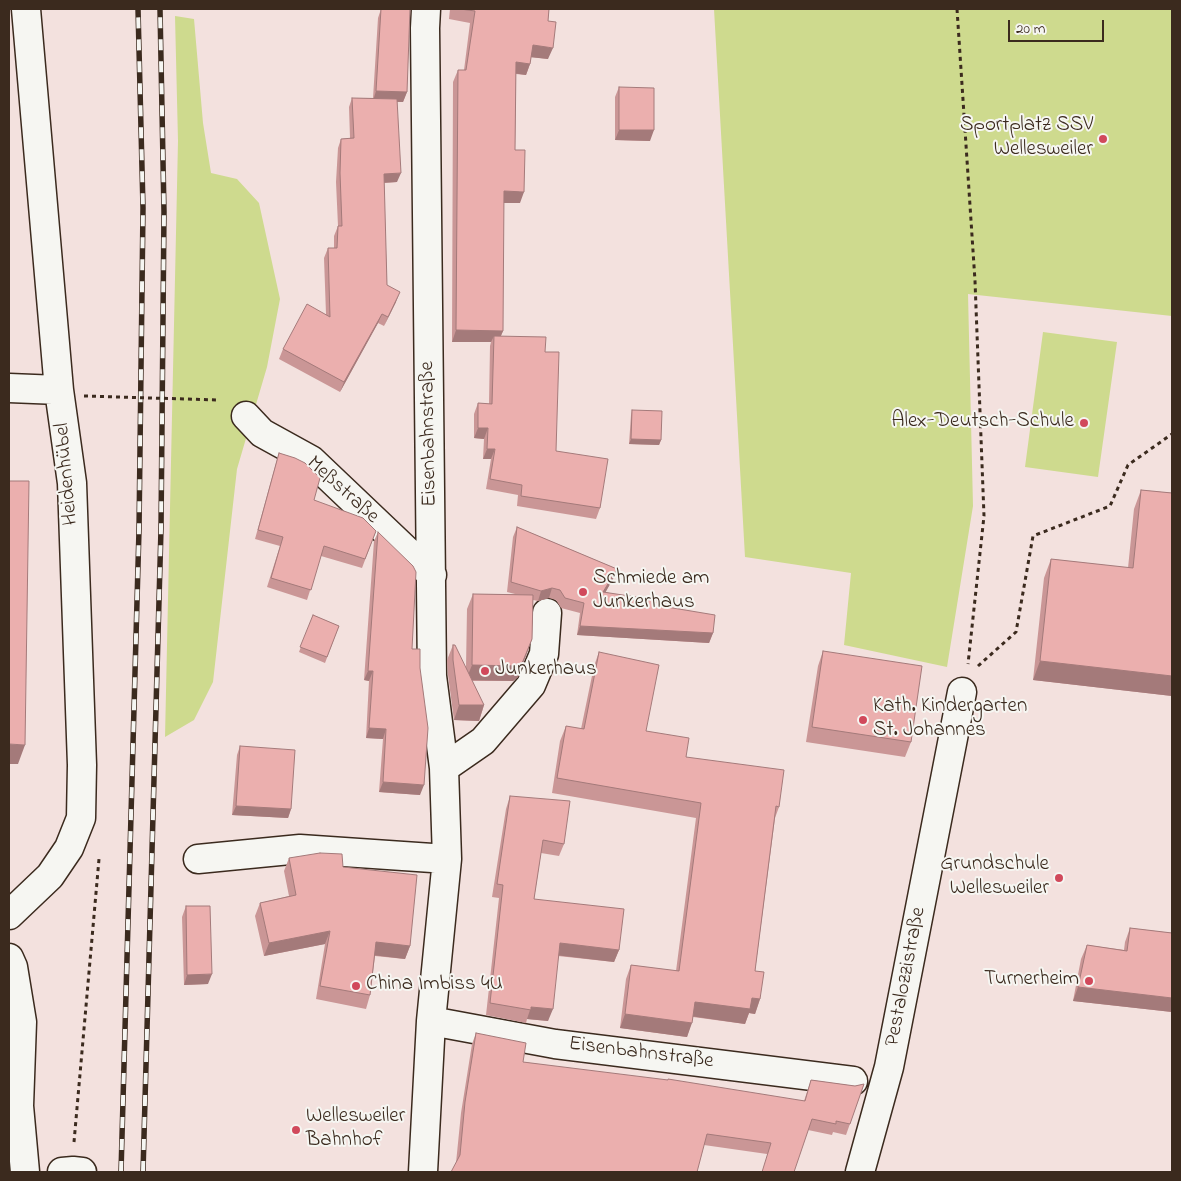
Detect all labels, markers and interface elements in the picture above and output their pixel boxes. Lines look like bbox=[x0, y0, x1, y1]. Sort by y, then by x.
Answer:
scale bar bbox=[1011, 10, 1107, 42]
text: 20 m bbox=[1016, 18, 1045, 40]
place label: Sportplatz SSV Wellesweiler bbox=[960, 114, 1093, 164]
marker: Sportplatz SSV Wellesweiler bbox=[1097, 133, 1109, 145]
street label: Eisenbahnstraße bbox=[416, 361, 444, 507]
place label: Alex-Deutsch-Schule bbox=[891, 410, 1074, 436]
marker: Alex-Deutsch-Schule bbox=[1078, 417, 1090, 429]
street label: Heidenhübel bbox=[51, 422, 85, 526]
street label: Meßstraße bbox=[300, 452, 384, 530]
place label: Schmiede am Junkerhaus bbox=[593, 567, 709, 617]
marker: Schmiede am Junkerhaus bbox=[577, 586, 589, 598]
place label: Junkerhaus bbox=[495, 658, 597, 684]
marker: Junkerhaus bbox=[479, 665, 491, 677]
place label: Kath. Kindergarten St. Johannes bbox=[873, 695, 1027, 745]
marker: Kath. Kindergarten St. Johannes bbox=[857, 714, 869, 726]
place label: Grundschule Wellesweiler bbox=[940, 853, 1049, 903]
marker: Grundschule Wellesweiler bbox=[1053, 872, 1065, 884]
street label: Pestalozzistraße bbox=[881, 905, 933, 1049]
place label: Turnerheim bbox=[984, 968, 1079, 994]
place label: China Imbiss 4U bbox=[366, 973, 503, 999]
marker: Turnerheim bbox=[1083, 975, 1095, 987]
marker: China Imbiss 4U bbox=[350, 980, 362, 992]
street label: Eisenbahnstraße bbox=[567, 1033, 715, 1075]
place label: Wellesweiler Bahnhof bbox=[306, 1105, 405, 1155]
marker: Wellesweiler Bahnhof bbox=[290, 1124, 302, 1136]

